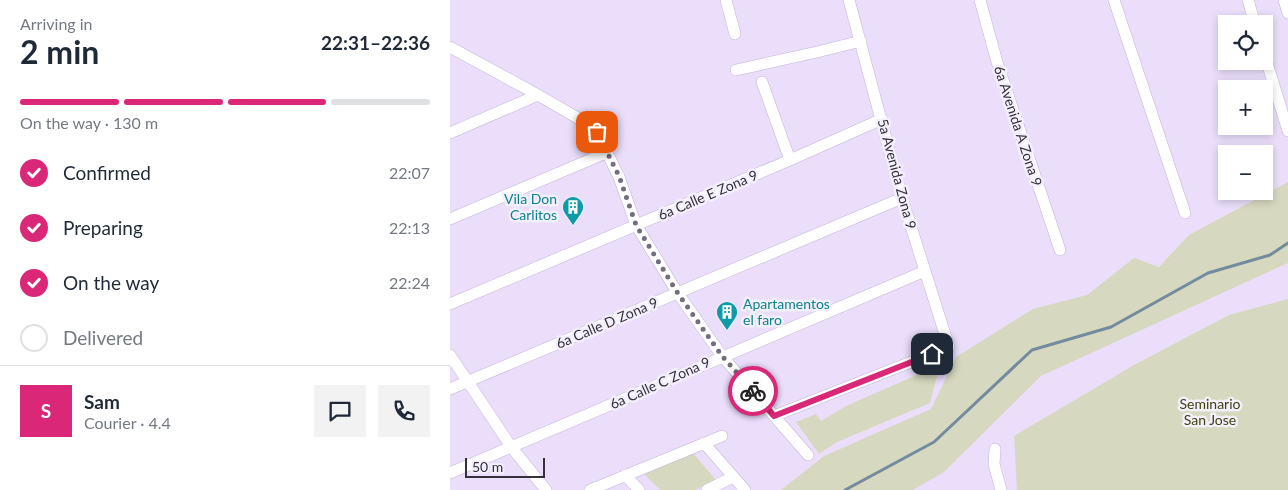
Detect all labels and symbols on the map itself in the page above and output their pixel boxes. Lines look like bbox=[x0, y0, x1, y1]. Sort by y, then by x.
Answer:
street label: 6a Avenida A Zona 9 bbox=[991, 63, 1046, 188]
pin bbox=[576, 111, 618, 153]
street label: 5a Avenida Zona 9 bbox=[875, 117, 920, 231]
street label: 6a Calle E Zona 9 bbox=[655, 166, 760, 223]
place label: Vila Don Carlitos bbox=[504, 190, 557, 223]
building icon: Vila Don Carlitos bbox=[561, 195, 585, 226]
street label: 6a Calle D Zona 9 bbox=[553, 293, 660, 352]
place label: Apartamentos el faro bbox=[743, 295, 830, 328]
building icon: Apartamentos el faro bbox=[715, 300, 739, 331]
pin bbox=[911, 333, 953, 375]
street label: 6a Calle C Zona 9 bbox=[607, 353, 713, 412]
courier bbox=[728, 366, 778, 416]
park label: Seminario San Jose bbox=[1180, 395, 1241, 428]
scale bar bbox=[465, 455, 545, 478]

